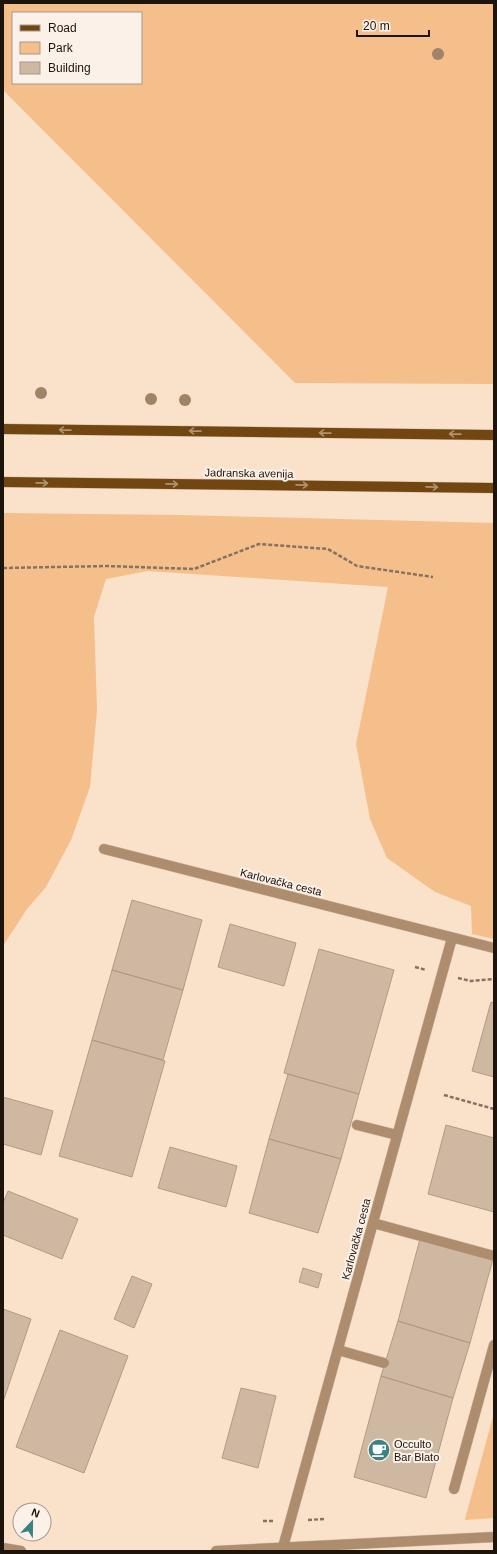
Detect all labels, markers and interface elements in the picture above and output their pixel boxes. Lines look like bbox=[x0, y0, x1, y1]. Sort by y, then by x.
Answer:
legend bbox=[12, 12, 142, 84]
scale bar bbox=[357, 12, 429, 38]
text: 20 m bbox=[363, 19, 390, 33]
text: Road bbox=[48, 21, 77, 35]
text: Park bbox=[48, 41, 74, 55]
text: Building bbox=[48, 61, 91, 75]
one-way arrow bbox=[59, 426, 72, 434]
one-way arrow bbox=[189, 427, 202, 435]
one-way arrow bbox=[319, 429, 332, 437]
one-way arrow bbox=[449, 430, 462, 438]
street label: Jadranska avenija bbox=[205, 466, 294, 480]
one-way arrow bbox=[35, 479, 48, 487]
one-way arrow bbox=[165, 480, 178, 488]
one-way arrow bbox=[295, 482, 308, 489]
one-way arrow bbox=[425, 483, 438, 491]
street label: Karlovačka cesta bbox=[239, 866, 324, 898]
street label: Karlovačka cesta bbox=[339, 1196, 373, 1281]
cafe icon: Occulto Bar Blato bbox=[366, 1437, 392, 1463]
place label: Occulto Bar Blato bbox=[394, 1438, 439, 1463]
north arrow bbox=[12, 1502, 52, 1542]
text: N bbox=[30, 1506, 42, 1520]

